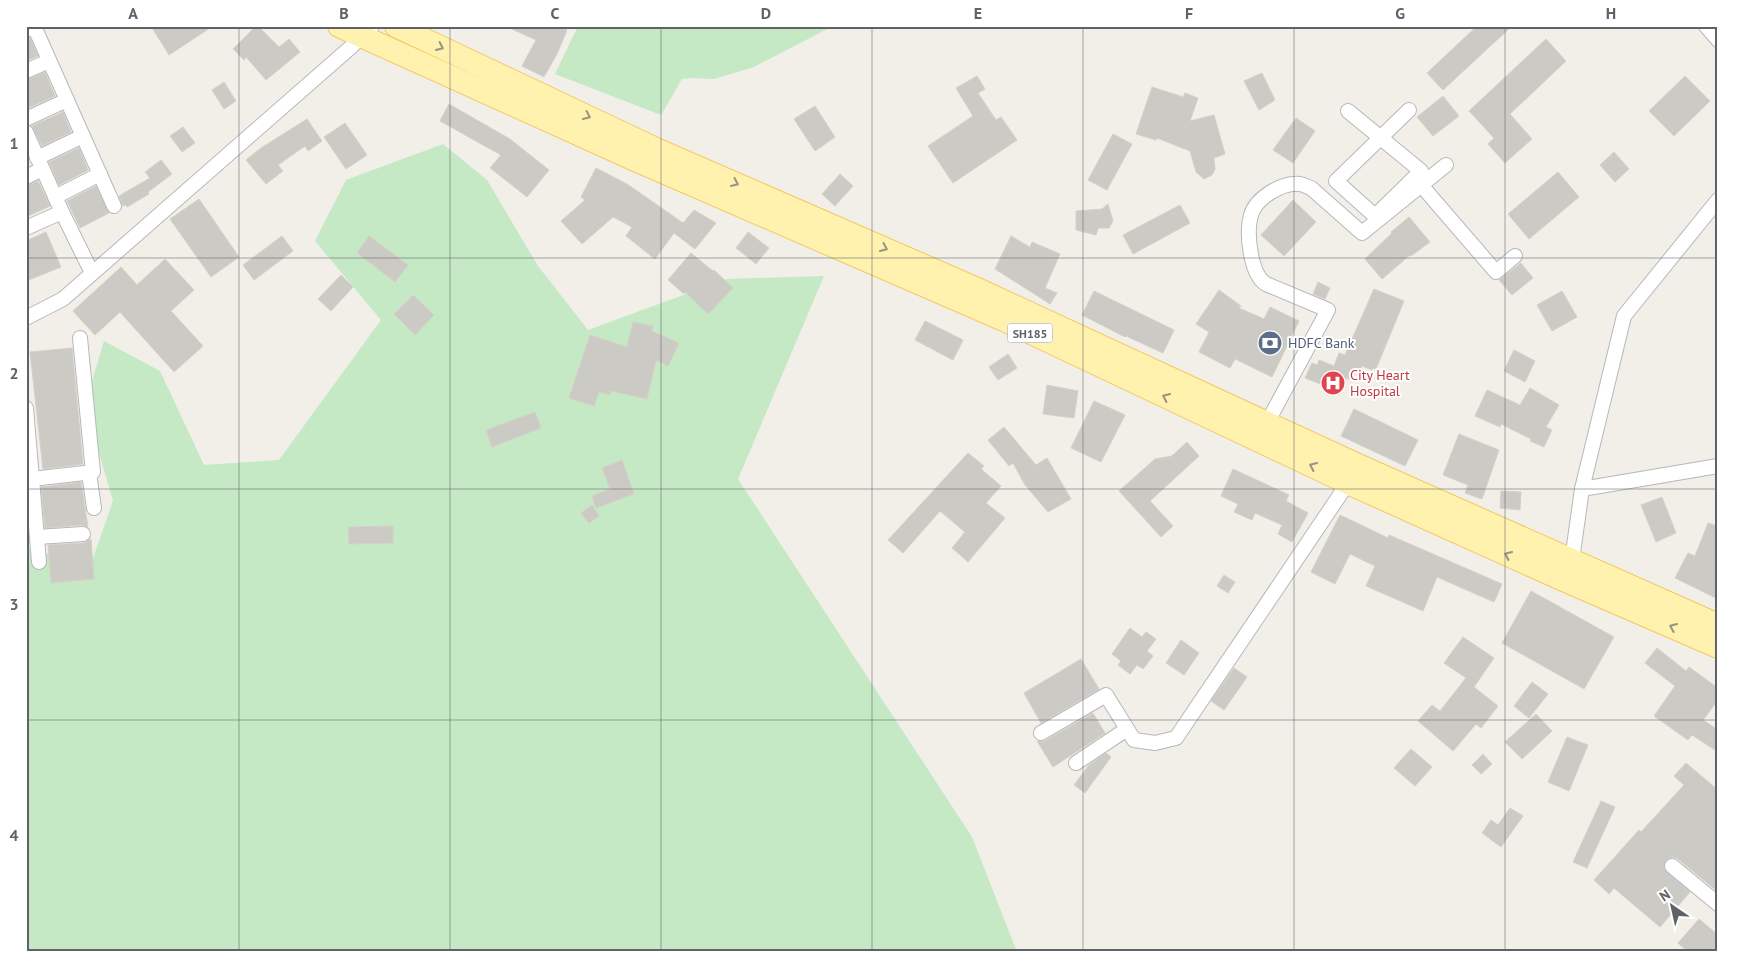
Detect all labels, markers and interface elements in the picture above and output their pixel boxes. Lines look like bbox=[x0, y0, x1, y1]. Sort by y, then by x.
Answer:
text: A bbox=[128, 3, 138, 23]
text: B bbox=[339, 3, 349, 23]
text: C bbox=[551, 3, 560, 23]
text: D bbox=[761, 3, 771, 23]
text: E bbox=[974, 3, 982, 23]
text: F bbox=[1185, 3, 1193, 23]
text: G bbox=[1395, 3, 1405, 23]
text: H bbox=[1606, 3, 1616, 23]
one-way arrow bbox=[435, 40, 444, 51]
one-way arrow bbox=[582, 110, 591, 120]
text: 1 bbox=[9, 133, 19, 153]
one-way arrow bbox=[730, 177, 739, 188]
one-way arrow bbox=[879, 242, 888, 253]
road number: SH185 bbox=[1008, 323, 1052, 342]
bank icon: HDFC Bank bbox=[1257, 330, 1283, 356]
place label: HDFC Bank bbox=[1288, 334, 1355, 352]
text: 2 bbox=[9, 363, 19, 383]
place label: City Heart Hospital bbox=[1350, 366, 1410, 400]
hospital icon: City Heart Hospital bbox=[1320, 370, 1346, 396]
one-way arrow bbox=[1162, 392, 1171, 403]
one-way arrow bbox=[1309, 462, 1318, 472]
one-way arrow bbox=[1504, 551, 1513, 562]
text: 3 bbox=[9, 594, 19, 614]
one-way arrow bbox=[1669, 623, 1678, 634]
text: 4 bbox=[9, 825, 19, 845]
north arrow bbox=[1646, 880, 1696, 930]
text: N bbox=[1656, 885, 1674, 905]

